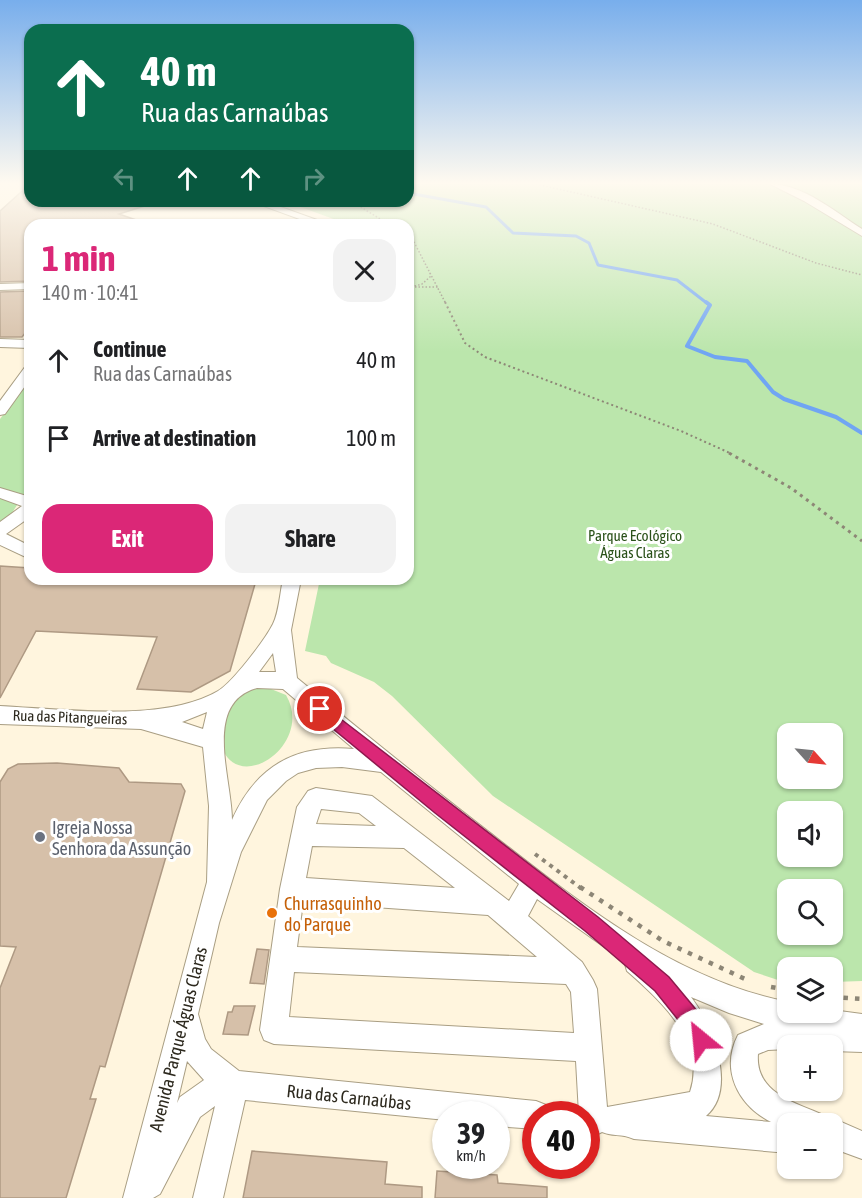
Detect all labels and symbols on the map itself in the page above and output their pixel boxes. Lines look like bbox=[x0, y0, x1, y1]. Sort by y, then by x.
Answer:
park label: Parque Ecológico Águas Claras bbox=[588, 527, 682, 561]
pin bbox=[294, 683, 345, 734]
street label: Rua das Pitangueiras bbox=[12, 707, 128, 727]
north arrow bbox=[777, 723, 843, 789]
place label: Igreja Nossa Senhora da Assunção bbox=[52, 817, 191, 859]
marker: Igreja Nossa Senhora da Assunção bbox=[33, 830, 47, 844]
place label: Churrasquinho do Parque bbox=[284, 893, 382, 935]
marker: Churrasquinho do Parque bbox=[265, 906, 279, 920]
street label: Avenida Parque Águas Claras bbox=[145, 944, 211, 1134]
position arrow bbox=[669, 1008, 733, 1072]
street label: Rua das Carnaúbas bbox=[286, 1080, 412, 1114]
speed limit sign: 40 bbox=[522, 1101, 600, 1179]

